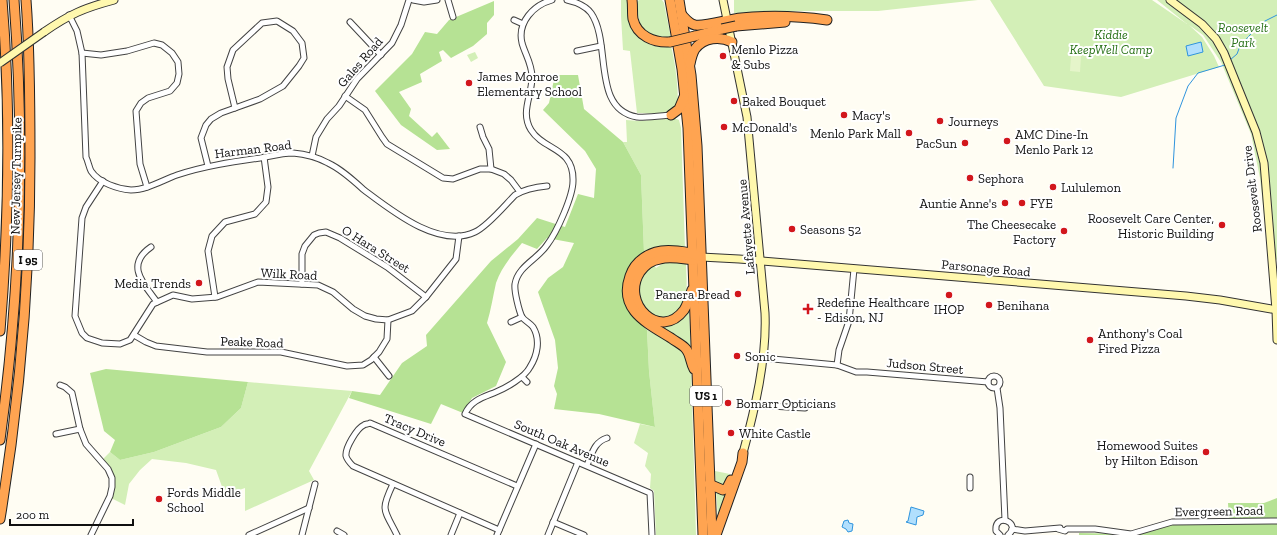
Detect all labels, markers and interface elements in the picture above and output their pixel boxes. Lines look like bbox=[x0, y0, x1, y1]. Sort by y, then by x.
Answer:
park label: Roosevelt Park bbox=[1218, 20, 1269, 50]
park label: Kiddie KeepWell Camp bbox=[1069, 27, 1153, 57]
street label: Gales Road bbox=[334, 34, 386, 90]
place label: Menlo Pizza & Subs bbox=[731, 42, 799, 72]
marker: Menlo Pizza & Subs bbox=[718, 51, 728, 61]
place label: James Monroe Elementary School bbox=[477, 69, 582, 99]
marker: James Monroe Elementary School bbox=[464, 78, 474, 88]
place label: Baked Bouquet bbox=[742, 94, 826, 109]
marker: Baked Bouquet bbox=[729, 96, 739, 106]
place label: Macy's bbox=[852, 108, 891, 123]
marker: Macy's bbox=[839, 110, 849, 120]
place label: Journeys bbox=[948, 114, 999, 129]
marker: Journeys bbox=[935, 116, 945, 126]
street label: New Jersey Turnpike bbox=[7, 117, 25, 235]
place label: McDonald's bbox=[732, 120, 798, 135]
marker: McDonald's bbox=[719, 122, 729, 132]
place label: Menlo Park Mall bbox=[810, 126, 902, 141]
place label: AMC Dine-In Menlo Park 12 bbox=[1015, 127, 1094, 157]
marker: Menlo Park Mall bbox=[904, 128, 914, 138]
place label: PacSun bbox=[916, 136, 958, 151]
marker: AMC Dine-In Menlo Park 12 bbox=[1002, 136, 1012, 146]
street label: Harman Road bbox=[214, 137, 292, 161]
marker: PacSun bbox=[960, 138, 970, 148]
street label: Roosevelt Drive bbox=[1239, 145, 1265, 233]
place label: Sephora bbox=[978, 171, 1025, 186]
marker: Sephora bbox=[965, 173, 975, 183]
street label: Lafayette Avenue bbox=[734, 179, 758, 275]
place label: Lululemon bbox=[1061, 180, 1121, 195]
marker: Lululemon bbox=[1048, 182, 1058, 192]
place label: Auntie Anne's bbox=[919, 196, 997, 211]
place label: FYE bbox=[1030, 196, 1053, 211]
marker: Auntie Anne's bbox=[1000, 198, 1010, 208]
marker: FYE bbox=[1017, 198, 1027, 208]
place label: Roosevelt Care Center, Historic Building bbox=[1088, 211, 1214, 241]
place label: The Cheesecake Factory bbox=[967, 217, 1056, 247]
marker: Roosevelt Care Center, Historic Building bbox=[1217, 220, 1227, 230]
street label: O Hara Street bbox=[339, 222, 413, 276]
place label: Seasons 52 bbox=[800, 222, 861, 237]
marker: Seasons 52 bbox=[787, 224, 797, 234]
marker: The Cheesecake Factory bbox=[1059, 226, 1069, 236]
road number: I 95 bbox=[14, 250, 42, 270]
street label: Parsonage Road bbox=[941, 257, 1031, 279]
street label: Wilk Road bbox=[260, 265, 318, 283]
place label: Media Trends bbox=[114, 276, 191, 291]
marker: Media Trends bbox=[194, 278, 204, 288]
place label: Panera Bread bbox=[655, 287, 730, 302]
marker: Panera Bread bbox=[733, 289, 743, 299]
marker: IHOP bbox=[944, 290, 954, 300]
place label: Redefine Healthcare - Edison, NJ bbox=[817, 295, 929, 325]
place label: Benihana bbox=[997, 298, 1050, 313]
marker: Benihana bbox=[984, 300, 994, 310]
place label: IHOP bbox=[934, 302, 965, 317]
marker: Redefine Healthcare - Edison, NJ bbox=[802, 303, 814, 315]
place label: Anthony's Coal Fired Pizza bbox=[1098, 326, 1183, 356]
street label: Peake Road bbox=[220, 333, 284, 351]
marker: Anthony's Coal Fired Pizza bbox=[1085, 335, 1095, 345]
place label: Sonic bbox=[745, 349, 776, 364]
marker: Sonic bbox=[732, 351, 742, 361]
street label: Judson Street bbox=[886, 355, 964, 377]
road number: US 1 bbox=[690, 386, 722, 406]
place label: Bomarr Opticians bbox=[736, 396, 836, 411]
marker: Bomarr Opticians bbox=[723, 398, 733, 408]
street label: Tracy Drive bbox=[382, 410, 448, 450]
street label: South Oak Avenue bbox=[512, 416, 612, 470]
place label: White Castle bbox=[739, 426, 811, 441]
marker: White Castle bbox=[726, 428, 736, 438]
place label: Homewood Suites by Hilton Edison bbox=[1097, 438, 1199, 468]
marker: Homewood Suites by Hilton Edison bbox=[1201, 447, 1211, 457]
place label: Fords Middle School bbox=[167, 485, 241, 515]
marker: Fords Middle School bbox=[154, 494, 164, 504]
scale bar bbox=[10, 501, 133, 527]
street label: Evergreen Road bbox=[1174, 503, 1264, 519]
text: 200 m bbox=[16, 508, 50, 522]

